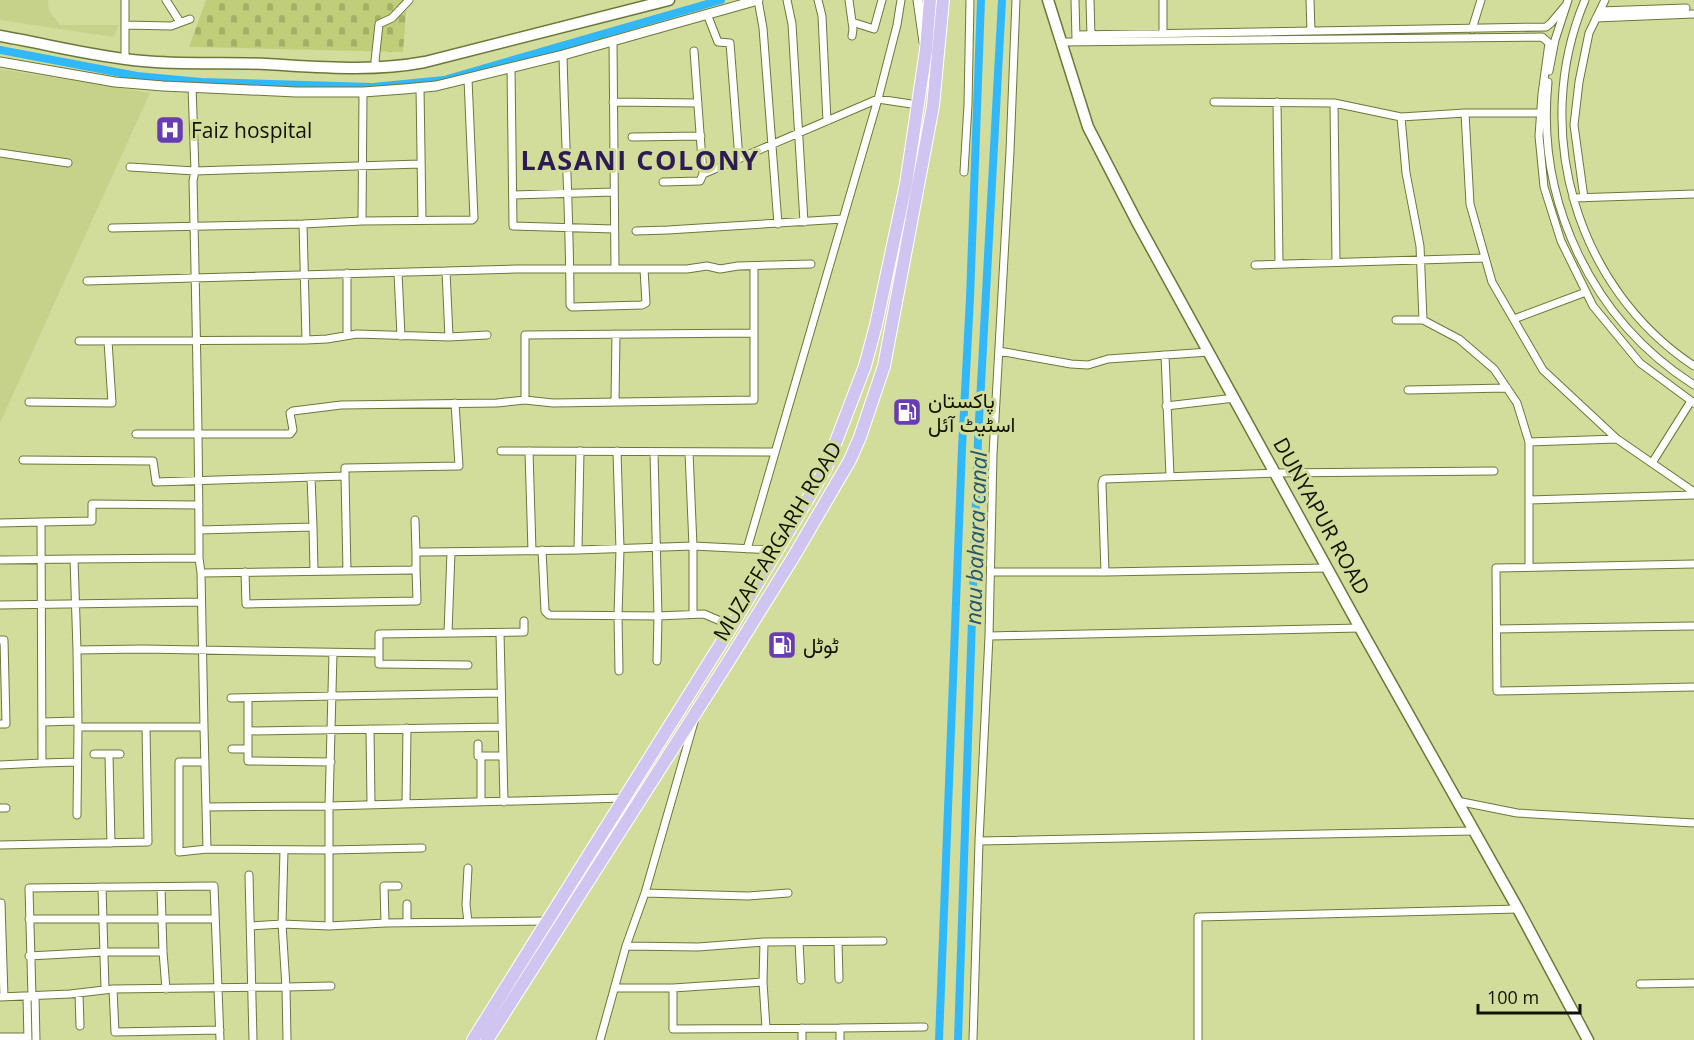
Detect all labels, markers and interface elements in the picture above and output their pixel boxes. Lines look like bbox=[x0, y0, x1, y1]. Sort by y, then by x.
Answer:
hospital icon: Faiz hospital bbox=[154, 114, 186, 146]
place label: Faiz hospital bbox=[191, 116, 312, 144]
district label: LASANI COLONY bbox=[520, 141, 760, 178]
place label: پاکستان اسٹیٹ آئل bbox=[928, 386, 1015, 438]
fuel station icon: پاکستان اسٹیٹ آئل bbox=[891, 396, 923, 428]
street label: DUNYAPUR ROAD bbox=[1267, 432, 1377, 600]
street label: MUZAFFARGARH ROAD bbox=[706, 436, 848, 646]
water label: nau bahara canal bbox=[957, 450, 993, 625]
fuel station icon: ٹوٹل bbox=[766, 629, 798, 661]
place label: ٹوٹل bbox=[803, 631, 839, 659]
scale bar bbox=[1478, 977, 1580, 1015]
text: 100 m bbox=[1487, 985, 1539, 1009]

